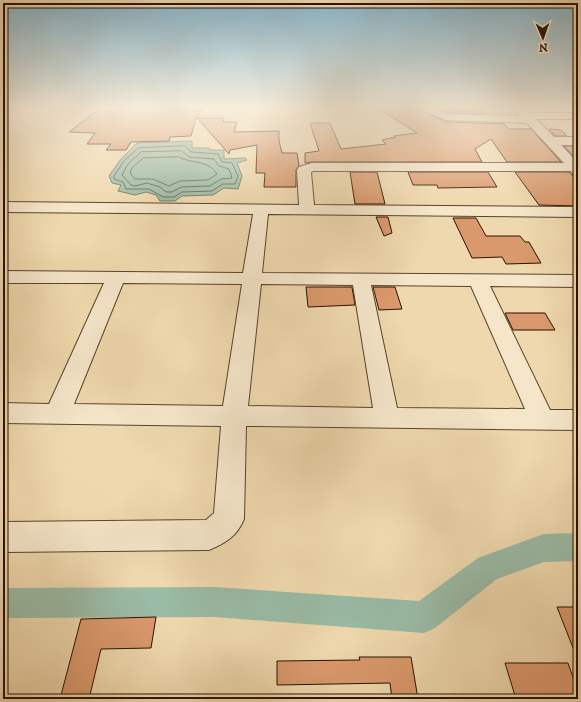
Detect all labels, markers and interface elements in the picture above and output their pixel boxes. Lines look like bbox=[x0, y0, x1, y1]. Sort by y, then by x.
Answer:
north arrow bbox=[523, 18, 563, 58]
text: N bbox=[539, 40, 548, 54]

